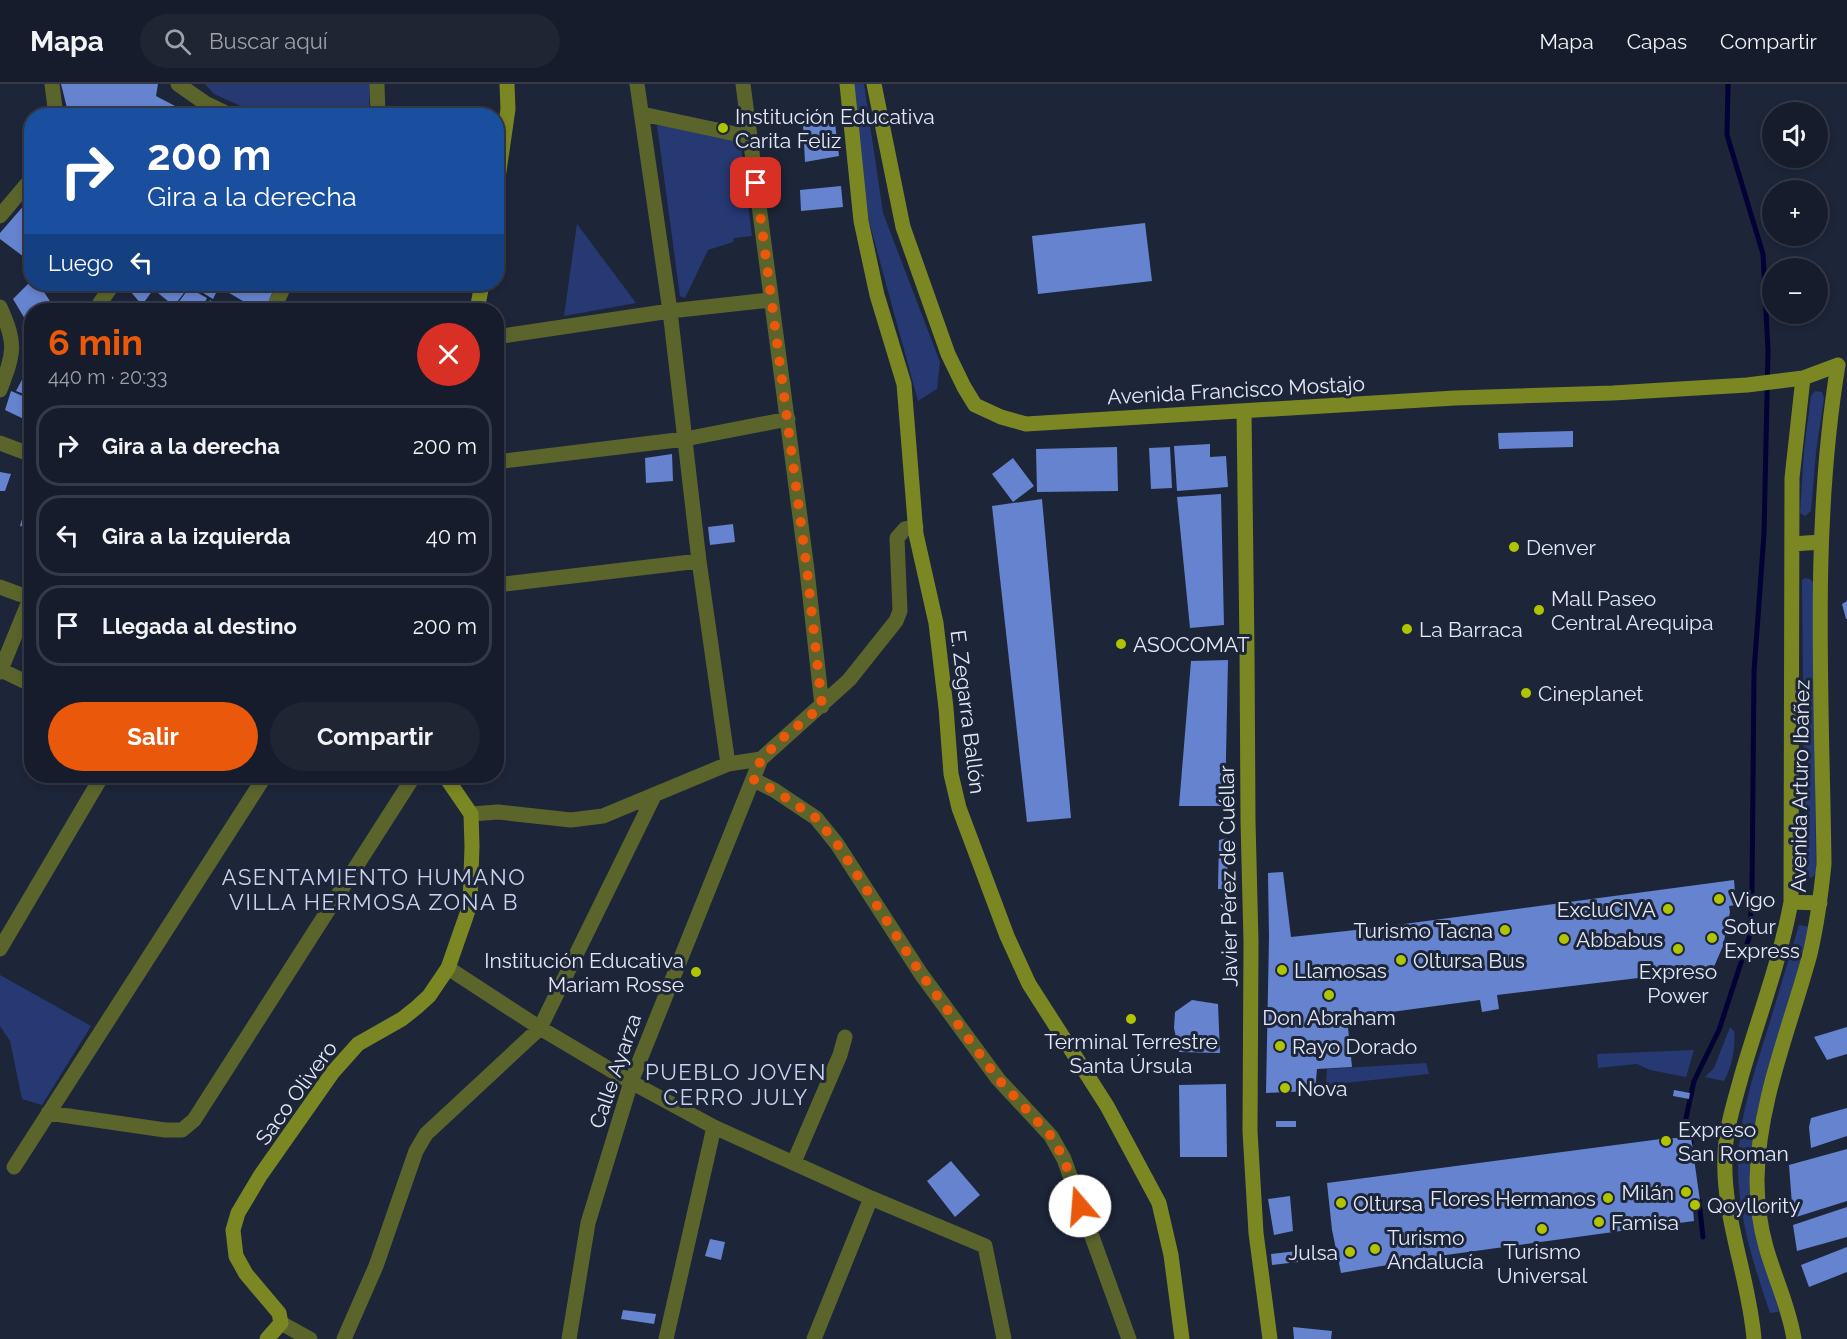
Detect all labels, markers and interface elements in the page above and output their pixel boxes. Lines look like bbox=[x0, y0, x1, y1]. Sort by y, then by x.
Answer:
search box bbox=[140, 14, 560, 68]
text: Mapa bbox=[30, 25, 104, 58]
icon: search bbox=[161, 25, 194, 58]
text: Buscar aquí bbox=[209, 28, 328, 54]
text: Mapa bbox=[1539, 29, 1594, 54]
text: Capas bbox=[1627, 29, 1687, 54]
text: Compartir bbox=[1720, 29, 1817, 54]
map controls bbox=[1762, 102, 1828, 324]
button: sound bbox=[1762, 102, 1828, 168]
place label: Institución Educativa Carita Feliz bbox=[735, 104, 935, 153]
marker: Institución Educativa Carita Feliz bbox=[716, 121, 730, 135]
text: 200 m bbox=[147, 131, 271, 180]
icon: right bbox=[48, 132, 126, 210]
pin bbox=[730, 157, 781, 208]
icon: arrive bbox=[739, 166, 772, 199]
button: + bbox=[1762, 180, 1828, 246]
text: Gira a la derecha bbox=[147, 181, 357, 212]
icon: left bbox=[125, 246, 158, 279]
text: Luego bbox=[48, 250, 113, 276]
button: − bbox=[1762, 258, 1828, 324]
text: 6 min bbox=[48, 321, 143, 363]
button: close bbox=[417, 323, 480, 386]
text: 440 m · 20:33 bbox=[48, 365, 167, 389]
street label: Avenida Francisco Mostajo bbox=[1107, 371, 1365, 409]
icon: right bbox=[51, 429, 84, 462]
text: Gira a la derecha bbox=[102, 433, 280, 459]
text: 200 m bbox=[413, 433, 477, 459]
icon: left bbox=[51, 519, 84, 552]
text: Gira a la izquierda bbox=[102, 523, 291, 549]
text: 40 m bbox=[426, 523, 477, 549]
place label: Denver bbox=[1526, 535, 1596, 560]
marker: Denver bbox=[1507, 540, 1521, 554]
place label: Mall Paseo Central Arequipa bbox=[1551, 586, 1713, 635]
marker: Mall Paseo Central Arequipa bbox=[1532, 603, 1546, 617]
icon: arrive bbox=[51, 609, 84, 642]
text: Llegada al destino bbox=[102, 613, 297, 639]
text: 200 m bbox=[413, 613, 477, 639]
place label: La Barraca bbox=[1419, 617, 1523, 642]
marker: La Barraca bbox=[1400, 622, 1414, 636]
street label: E. Zegarra Ballón bbox=[946, 629, 990, 795]
place label: ASOCOMAT bbox=[1133, 632, 1250, 657]
marker: ASOCOMAT bbox=[1114, 637, 1128, 651]
street label: Avenida Arturo Ibáñez bbox=[1786, 679, 1814, 893]
place label: Cineplanet bbox=[1538, 681, 1643, 706]
marker: Cineplanet bbox=[1519, 686, 1533, 700]
button: Salir bbox=[48, 702, 258, 771]
button: Compartir bbox=[270, 702, 480, 771]
street label: Javier Pérez de Cuéllar bbox=[1214, 764, 1242, 987]
district label: ASENTAMIENTO HUMANO VILLA HERMOSA ZONA B bbox=[222, 864, 526, 915]
place label: Vigo bbox=[1731, 887, 1775, 912]
marker: Vigo bbox=[1712, 892, 1726, 906]
place label: ExcluCIVA bbox=[1557, 897, 1656, 922]
marker: ExcluCIVA bbox=[1661, 902, 1675, 916]
place label: Sotur Express bbox=[1724, 914, 1800, 963]
place label: Turismo Tacna bbox=[1354, 918, 1493, 943]
marker: Turismo Tacna bbox=[1498, 923, 1512, 937]
place label: Abbabus bbox=[1576, 927, 1663, 952]
marker: Sotur Express bbox=[1705, 931, 1719, 945]
marker: Abbabus bbox=[1557, 932, 1571, 946]
marker: Expreso Power bbox=[1671, 942, 1685, 956]
place label: Institución Educativa Mariam Rosse bbox=[484, 948, 684, 997]
place label: Oltursa Bus bbox=[1413, 948, 1525, 973]
marker: Oltursa Bus bbox=[1394, 953, 1408, 967]
place label: Llamosas bbox=[1294, 958, 1387, 983]
place label: Expreso Power bbox=[1639, 959, 1717, 1008]
marker: Llamosas bbox=[1275, 963, 1289, 977]
marker: Institución Educativa Mariam Rosse bbox=[689, 965, 703, 979]
marker: Don Abraham bbox=[1322, 988, 1336, 1002]
place label: Don Abraham bbox=[1262, 1005, 1396, 1030]
street label: Calle Ayarza bbox=[584, 1010, 646, 1132]
marker: Terminal Terrestre Santa Úrsula bbox=[1124, 1012, 1138, 1026]
place label: Terminal Terrestre Santa Úrsula bbox=[1044, 1029, 1218, 1078]
place label: Rayo Dorado bbox=[1292, 1034, 1417, 1059]
street label: Saco Olivero bbox=[250, 1036, 342, 1150]
marker: Rayo Dorado bbox=[1273, 1039, 1287, 1053]
district label: PUEBLO JOVEN CERRO JULY bbox=[645, 1059, 827, 1110]
place label: Nova bbox=[1297, 1076, 1348, 1101]
marker: Nova bbox=[1278, 1081, 1292, 1095]
place label: Expreso San Roman bbox=[1678, 1117, 1789, 1166]
marker: Expreso San Roman bbox=[1659, 1134, 1673, 1148]
position arrow bbox=[1048, 1174, 1112, 1238]
place label: Milán bbox=[1622, 1180, 1674, 1205]
marker: Milán bbox=[1679, 1185, 1693, 1199]
place label: Flores Hermanos bbox=[1430, 1186, 1596, 1211]
place label: Oltursa bbox=[1353, 1191, 1423, 1216]
marker: Flores Hermanos bbox=[1601, 1191, 1615, 1205]
place label: Qoyllority bbox=[1707, 1193, 1801, 1218]
marker: Oltursa bbox=[1334, 1196, 1348, 1210]
marker: Qoyllority bbox=[1688, 1198, 1702, 1212]
place label: Famisa bbox=[1611, 1210, 1679, 1235]
marker: Famisa bbox=[1592, 1215, 1606, 1229]
marker: Turismo Universal bbox=[1535, 1222, 1549, 1236]
place label: Turismo Andalucía bbox=[1387, 1225, 1484, 1274]
place label: Turismo Universal bbox=[1497, 1239, 1587, 1288]
place label: Julsa bbox=[1288, 1240, 1338, 1265]
marker: Turismo Andalucía bbox=[1368, 1242, 1382, 1256]
marker: Julsa bbox=[1343, 1245, 1357, 1259]

